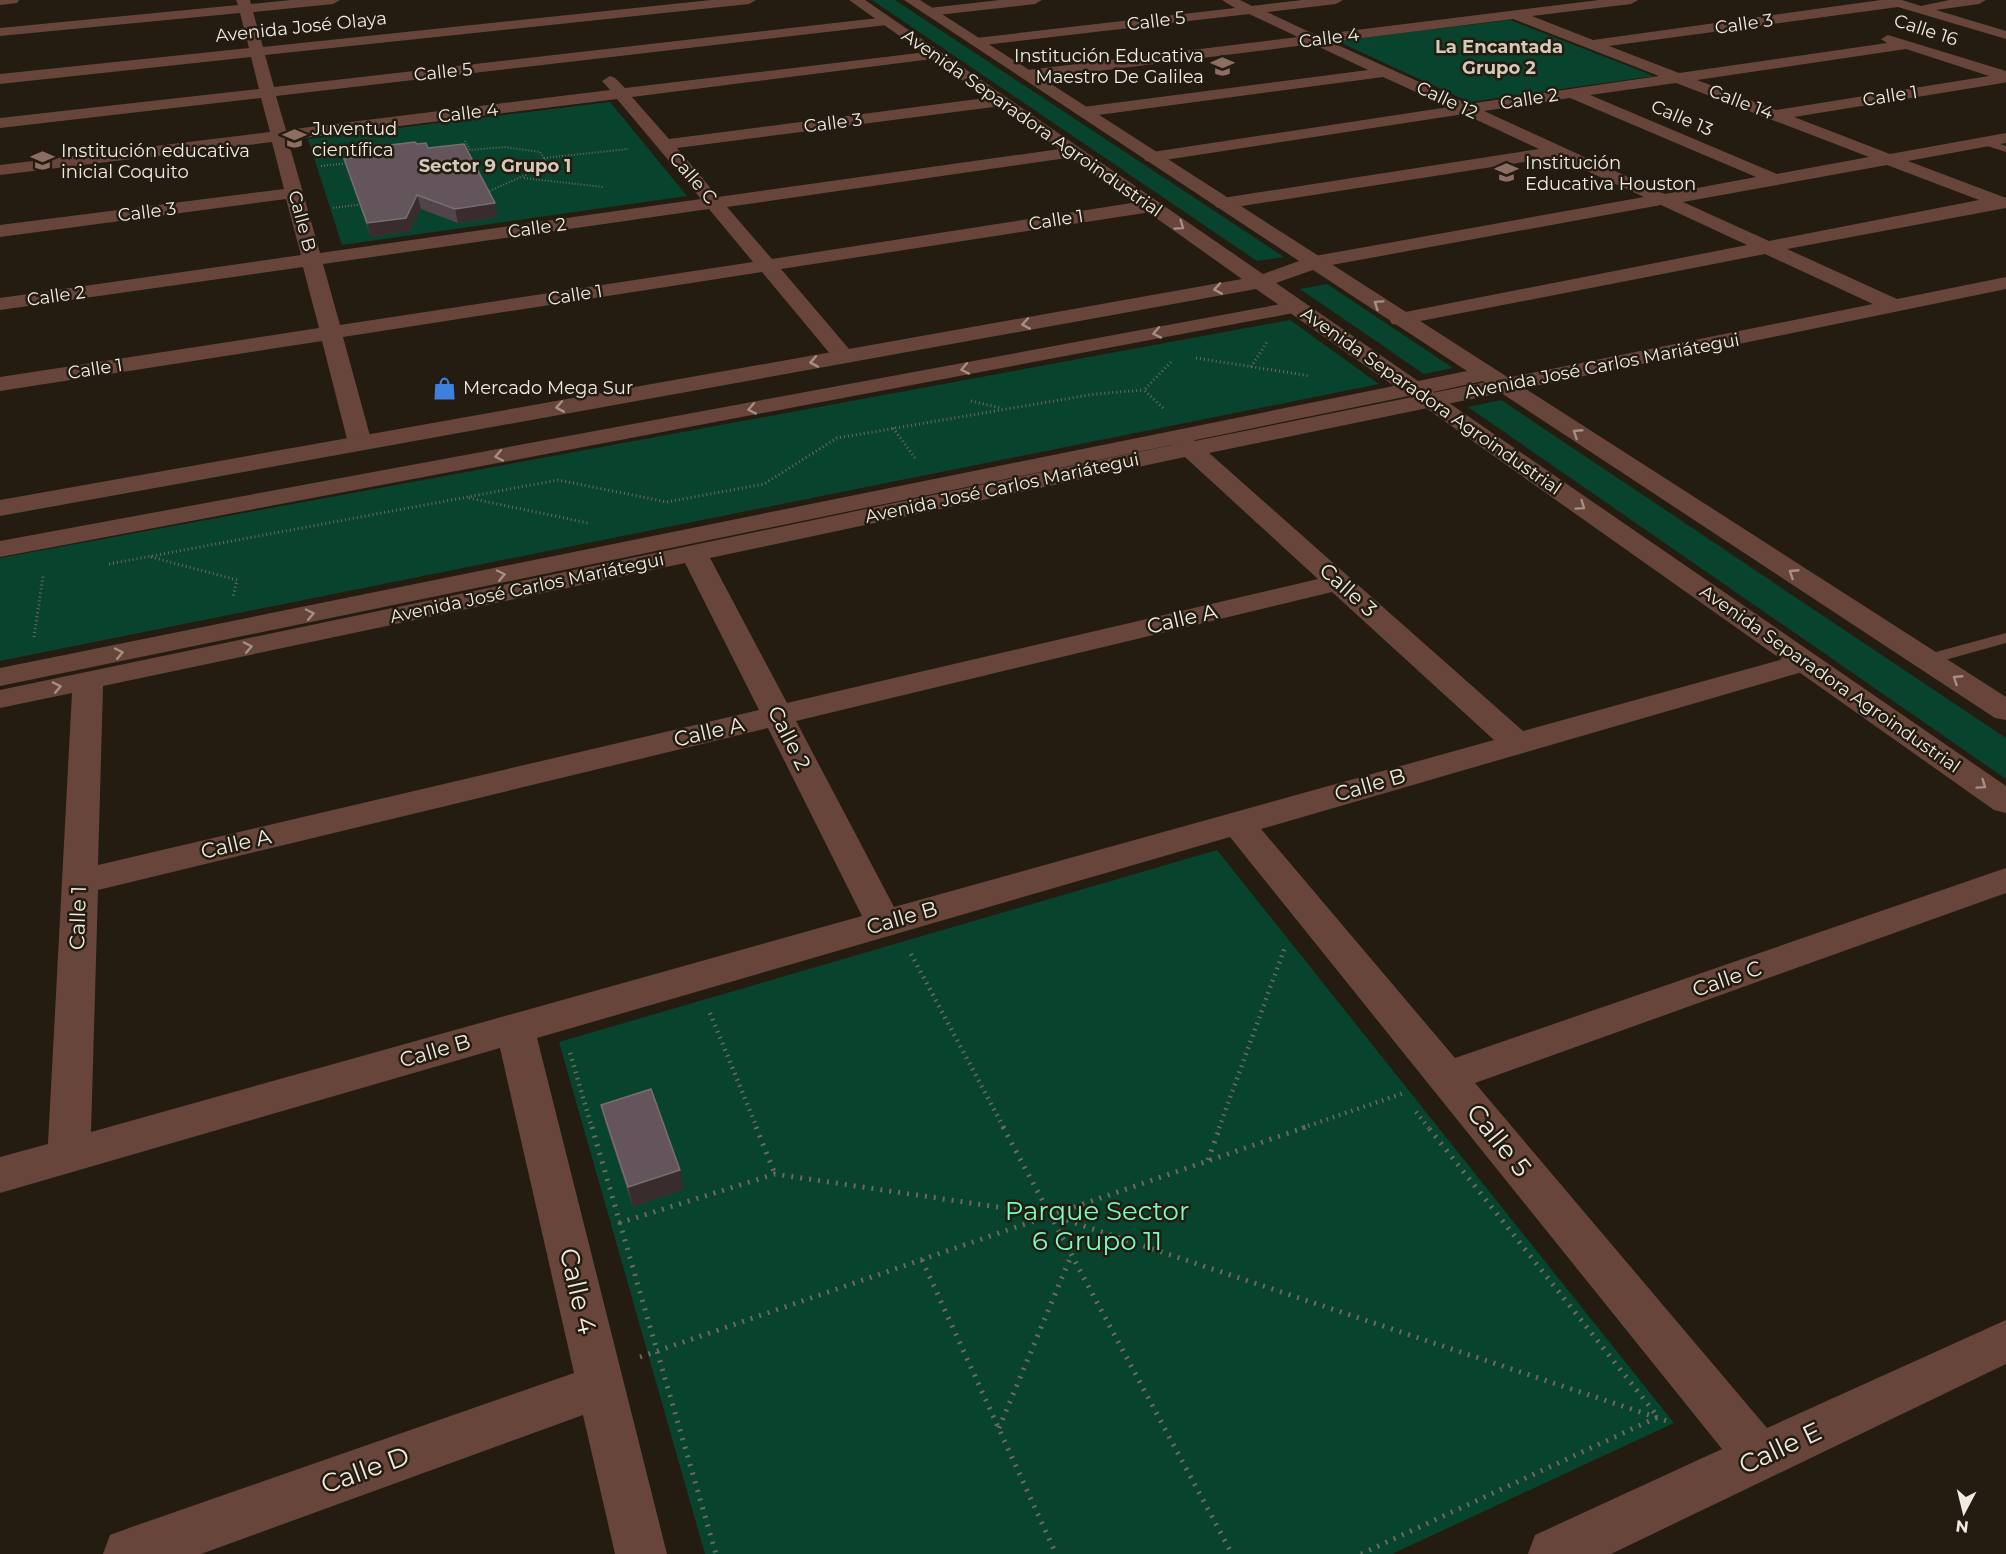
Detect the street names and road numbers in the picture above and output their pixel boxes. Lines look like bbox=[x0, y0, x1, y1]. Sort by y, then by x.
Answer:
street label: Avenida José Olaya bbox=[214, 7, 388, 47]
street label: Calle 5 bbox=[1126, 7, 1186, 35]
street label: Calle 3 bbox=[1713, 9, 1775, 39]
street label: Calle 16 bbox=[1891, 9, 1961, 51]
street label: Calle 4 bbox=[1298, 23, 1360, 53]
street label: Avenida Separadora Agroindustrial bbox=[898, 24, 1166, 222]
street label: Calle 5 bbox=[413, 58, 473, 86]
street label: Calle 12 bbox=[1413, 76, 1481, 124]
street label: Calle 14 bbox=[1706, 80, 1776, 124]
street label: Calle 1 bbox=[1861, 81, 1919, 111]
street label: Calle 2 bbox=[1498, 84, 1560, 114]
street label: Calle 13 bbox=[1648, 95, 1716, 141]
street label: Calle 4 bbox=[437, 98, 499, 128]
street label: Calle 3 bbox=[803, 109, 863, 137]
street label: Calle C bbox=[665, 148, 722, 209]
street label: Calle B bbox=[283, 188, 321, 254]
street label: Calle 3 bbox=[117, 198, 177, 226]
street label: Calle 1 bbox=[1027, 205, 1085, 235]
street label: Calle 2 bbox=[506, 213, 568, 243]
street label: Calle 1 bbox=[546, 280, 604, 310]
street label: Calle 2 bbox=[25, 281, 87, 311]
street label: Avenida Separadora Agroindustrial bbox=[1297, 302, 1565, 500]
street label: Avenida José Carlos Mariátegui bbox=[1463, 329, 1741, 403]
street label: Calle 1 bbox=[66, 354, 124, 384]
street label: Avenida José Carlos Mariátegui bbox=[863, 448, 1141, 528]
street label: Avenida José Carlos Mariátegui bbox=[388, 548, 666, 628]
street label: Calle 3 bbox=[1315, 557, 1382, 622]
street label: Avenida Separadora Agroindustrial bbox=[1696, 580, 1964, 778]
street label: Calle A bbox=[1144, 598, 1221, 639]
street label: Calle 2 bbox=[763, 702, 816, 774]
street label: Calle A bbox=[671, 711, 748, 752]
street label: Calle B bbox=[1332, 763, 1408, 807]
street label: Calle A bbox=[198, 823, 275, 864]
street label: Calle 1 bbox=[64, 885, 91, 950]
street label: Calle B bbox=[864, 896, 940, 940]
street label: Calle C bbox=[1689, 955, 1765, 1002]
street label: Calle B bbox=[397, 1029, 473, 1073]
street label: Calle 5 bbox=[1460, 1097, 1538, 1183]
street label: Calle 4 bbox=[553, 1245, 603, 1337]
street label: Calle E bbox=[1734, 1415, 1826, 1481]
street label: Calle D bbox=[317, 1439, 413, 1501]

